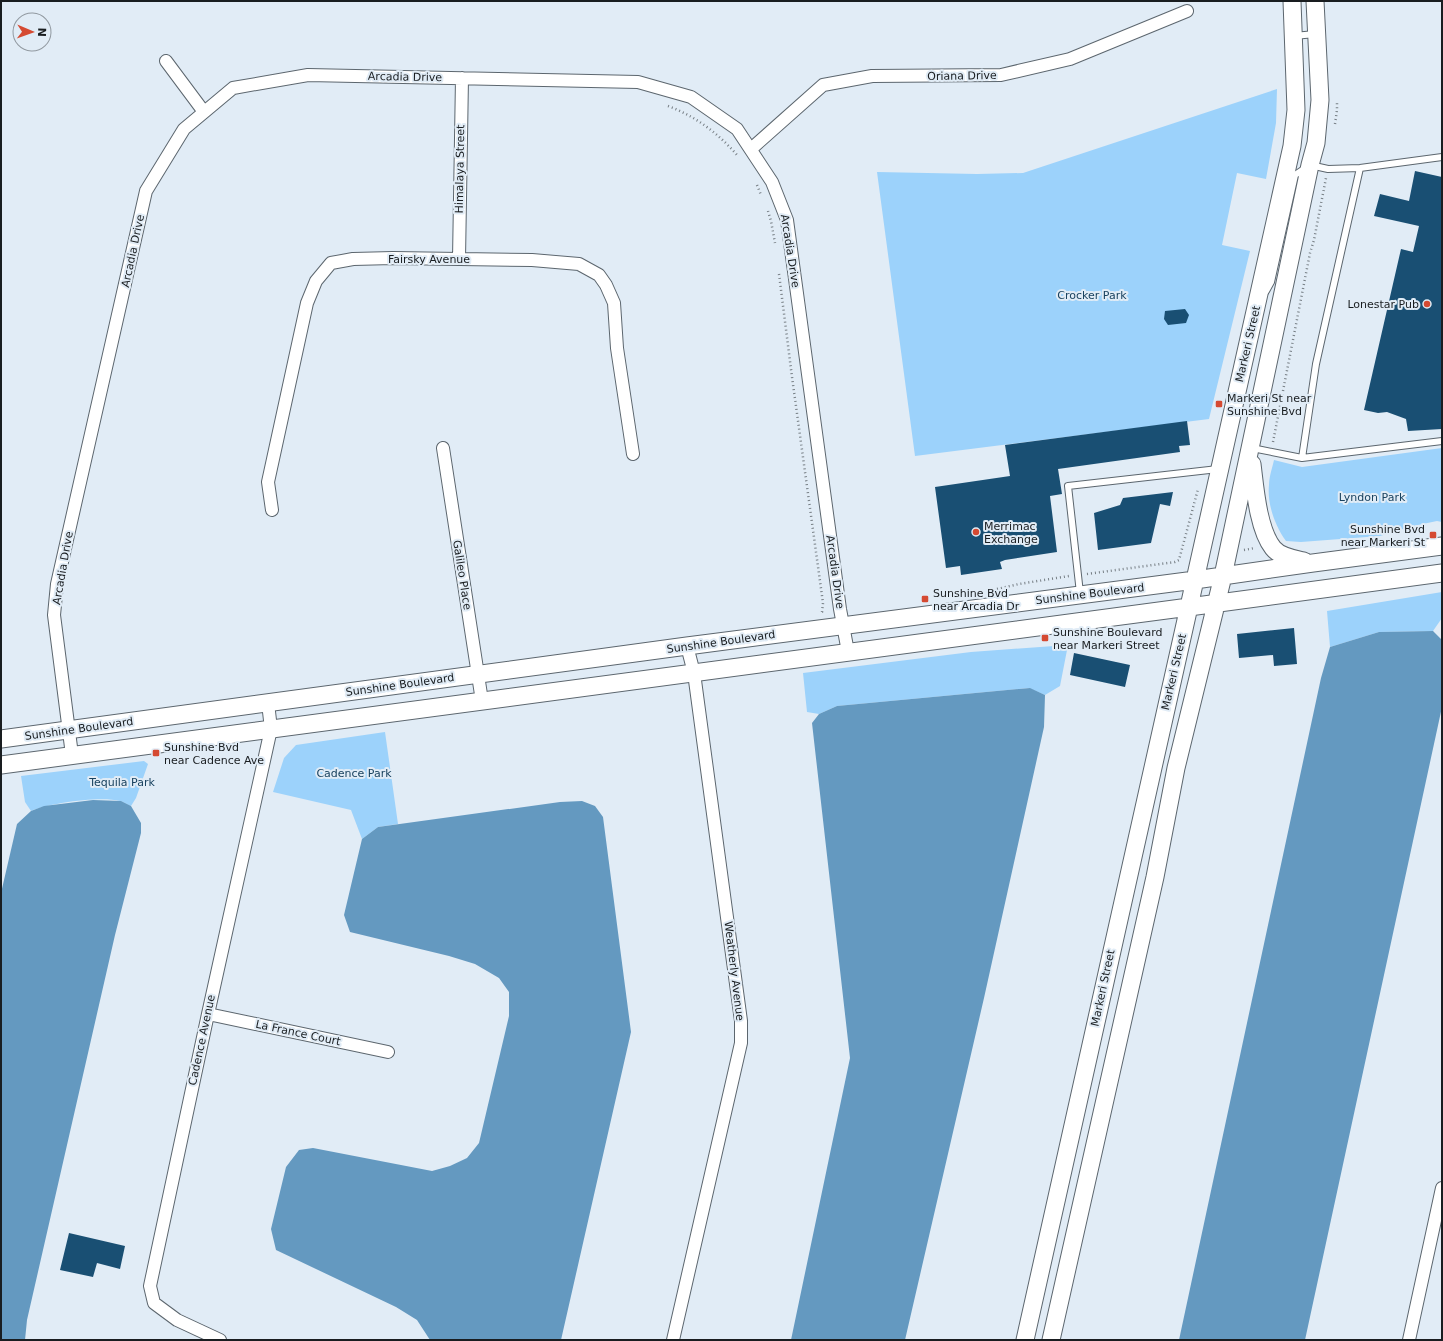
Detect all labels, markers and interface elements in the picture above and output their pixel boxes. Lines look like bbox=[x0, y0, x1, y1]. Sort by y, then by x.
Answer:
north arrow bbox=[12, 12, 52, 52]
text: N bbox=[35, 27, 48, 37]
street label: Oriana Drive bbox=[927, 69, 997, 83]
street label: Arcadia Drive bbox=[368, 70, 442, 84]
street label: Himalaya Street bbox=[453, 124, 467, 213]
street label: Arcadia Drive bbox=[119, 213, 147, 289]
street label: Arcadia Drive bbox=[778, 213, 802, 289]
street label: Fairsky Avenue bbox=[388, 253, 470, 266]
park label: Crocker Park bbox=[1057, 289, 1127, 302]
place label: Lonestar Pub bbox=[1347, 298, 1419, 311]
marker: Lonestar Pub bbox=[1422, 299, 1432, 309]
street label: Markeri Street bbox=[1233, 304, 1263, 383]
place label: Markeri St near Sunshine Bvd bbox=[1227, 392, 1312, 418]
marker: Markeri St near Sunshine Bvd bbox=[1214, 399, 1224, 409]
park label: Lyndon Park bbox=[1339, 491, 1406, 504]
place label: Merrimac Exchange bbox=[984, 520, 1038, 546]
place label: Sunshine Bvd near Markeri St bbox=[1341, 523, 1426, 549]
marker: Merrimac Exchange bbox=[971, 527, 981, 537]
street label: Arcadia Drive bbox=[50, 530, 76, 606]
marker: Sunshine Bvd near Markeri St bbox=[1428, 530, 1438, 540]
street label: Arcadia Drive bbox=[823, 534, 847, 610]
street label: Galileo Place bbox=[450, 539, 474, 611]
street label: Sunshine Boulevard bbox=[1035, 581, 1145, 607]
place label: Sunshine Bvd near Arcadia Dr bbox=[933, 587, 1020, 613]
marker: Sunshine Bvd near Arcadia Dr bbox=[920, 594, 930, 604]
place label: Sunshine Boulevard near Markeri Street bbox=[1053, 626, 1163, 652]
street label: Sunshine Boulevard bbox=[666, 628, 776, 656]
street label: Markeri Street bbox=[1159, 632, 1189, 711]
marker: Sunshine Boulevard near Markeri Street bbox=[1040, 633, 1050, 643]
street label: Sunshine Boulevard bbox=[345, 671, 455, 699]
street label: Sunshine Boulevard bbox=[24, 715, 134, 743]
place label: Sunshine Bvd near Cadence Ave bbox=[164, 741, 264, 767]
marker: Sunshine Bvd near Cadence Ave bbox=[151, 748, 161, 758]
park label: Cadence Park bbox=[316, 767, 392, 780]
park label: Tequila Park bbox=[88, 776, 155, 789]
street label: Weatherly Avenue bbox=[721, 920, 747, 1022]
street label: Markeri Street bbox=[1089, 948, 1118, 1027]
street label: Cadence Avenue bbox=[186, 993, 218, 1087]
street label: La France Court bbox=[254, 1018, 342, 1049]

